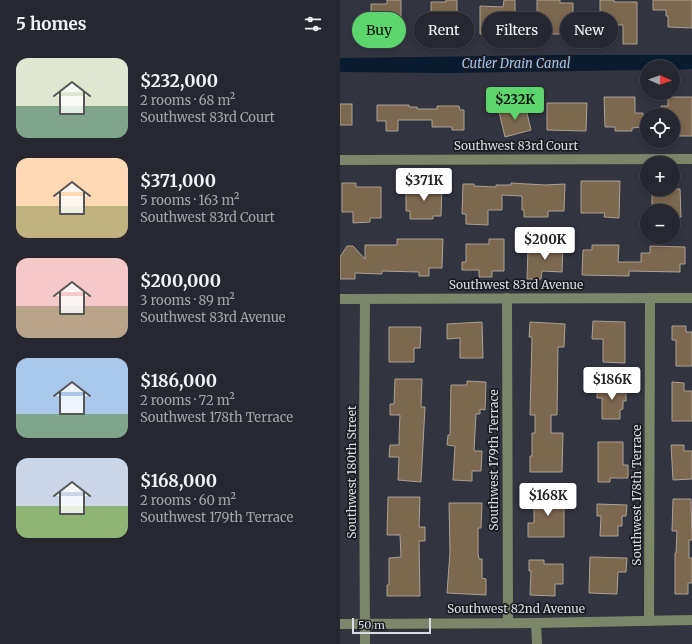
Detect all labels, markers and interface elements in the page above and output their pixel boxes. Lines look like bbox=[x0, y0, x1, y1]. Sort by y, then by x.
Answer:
chip: Buy bbox=[352, 12, 406, 48]
chip: Rent bbox=[414, 12, 474, 48]
chip: Filters bbox=[482, 12, 552, 48]
chip: New bbox=[560, 12, 618, 48]
text: 5 homes bbox=[16, 13, 87, 35]
icon: filters bbox=[302, 13, 324, 35]
water label: Cutler Drain Canal bbox=[461, 55, 571, 72]
north arrow bbox=[640, 60, 680, 100]
map controls bbox=[640, 60, 680, 244]
text: $232,000 bbox=[140, 70, 218, 92]
icon: home bbox=[48, 74, 96, 122]
pin: $232K bbox=[487, 87, 543, 121]
text: $232K bbox=[495, 91, 535, 108]
text: 2 rooms · 68 m² bbox=[140, 92, 235, 109]
button: locate bbox=[640, 108, 680, 148]
text: Southwest 83rd Court bbox=[140, 109, 275, 126]
street label: Southwest 83rd Court bbox=[454, 138, 579, 153]
button: + bbox=[640, 156, 680, 196]
pin: $371K bbox=[396, 168, 452, 202]
text: $371,000 bbox=[140, 170, 216, 192]
text: $371K bbox=[405, 172, 443, 189]
icon: home bbox=[48, 174, 96, 222]
text: 5 rooms · 163 m² bbox=[140, 192, 239, 209]
button: − bbox=[640, 204, 680, 244]
text: Southwest 83rd Court bbox=[140, 209, 275, 226]
pin: $200K bbox=[517, 227, 573, 261]
text: $200K bbox=[524, 231, 566, 248]
text: $200,000 bbox=[140, 270, 221, 292]
icon: home bbox=[48, 274, 96, 322]
street label: Southwest 83rd Avenue bbox=[449, 277, 583, 292]
text: 3 rooms · 89 m² bbox=[140, 292, 235, 309]
text: Southwest 83rd Avenue bbox=[140, 309, 286, 326]
pin: $186K bbox=[584, 367, 640, 401]
text: $186,000 bbox=[140, 370, 217, 392]
text: $186K bbox=[592, 371, 632, 388]
icon: home bbox=[48, 374, 96, 422]
street label: Southwest 179th Terrace bbox=[486, 389, 501, 531]
text: 2 rooms · 72 m² bbox=[140, 392, 235, 409]
street label: Southwest 180th Street bbox=[344, 405, 359, 539]
text: Southwest 178th Terrace bbox=[140, 409, 293, 426]
street label: Southwest 178th Terrace bbox=[629, 424, 644, 566]
text: $168,000 bbox=[140, 470, 217, 492]
icon: home bbox=[48, 474, 96, 522]
pin: $168K bbox=[520, 483, 576, 517]
text: $168K bbox=[528, 487, 568, 504]
text: 2 rooms · 60 m² bbox=[140, 492, 236, 509]
text: Southwest 179th Terrace bbox=[140, 509, 293, 526]
street label: Southwest 82nd Avenue bbox=[447, 601, 585, 616]
scale bar bbox=[352, 616, 431, 635]
text: 50 m bbox=[358, 618, 385, 632]

